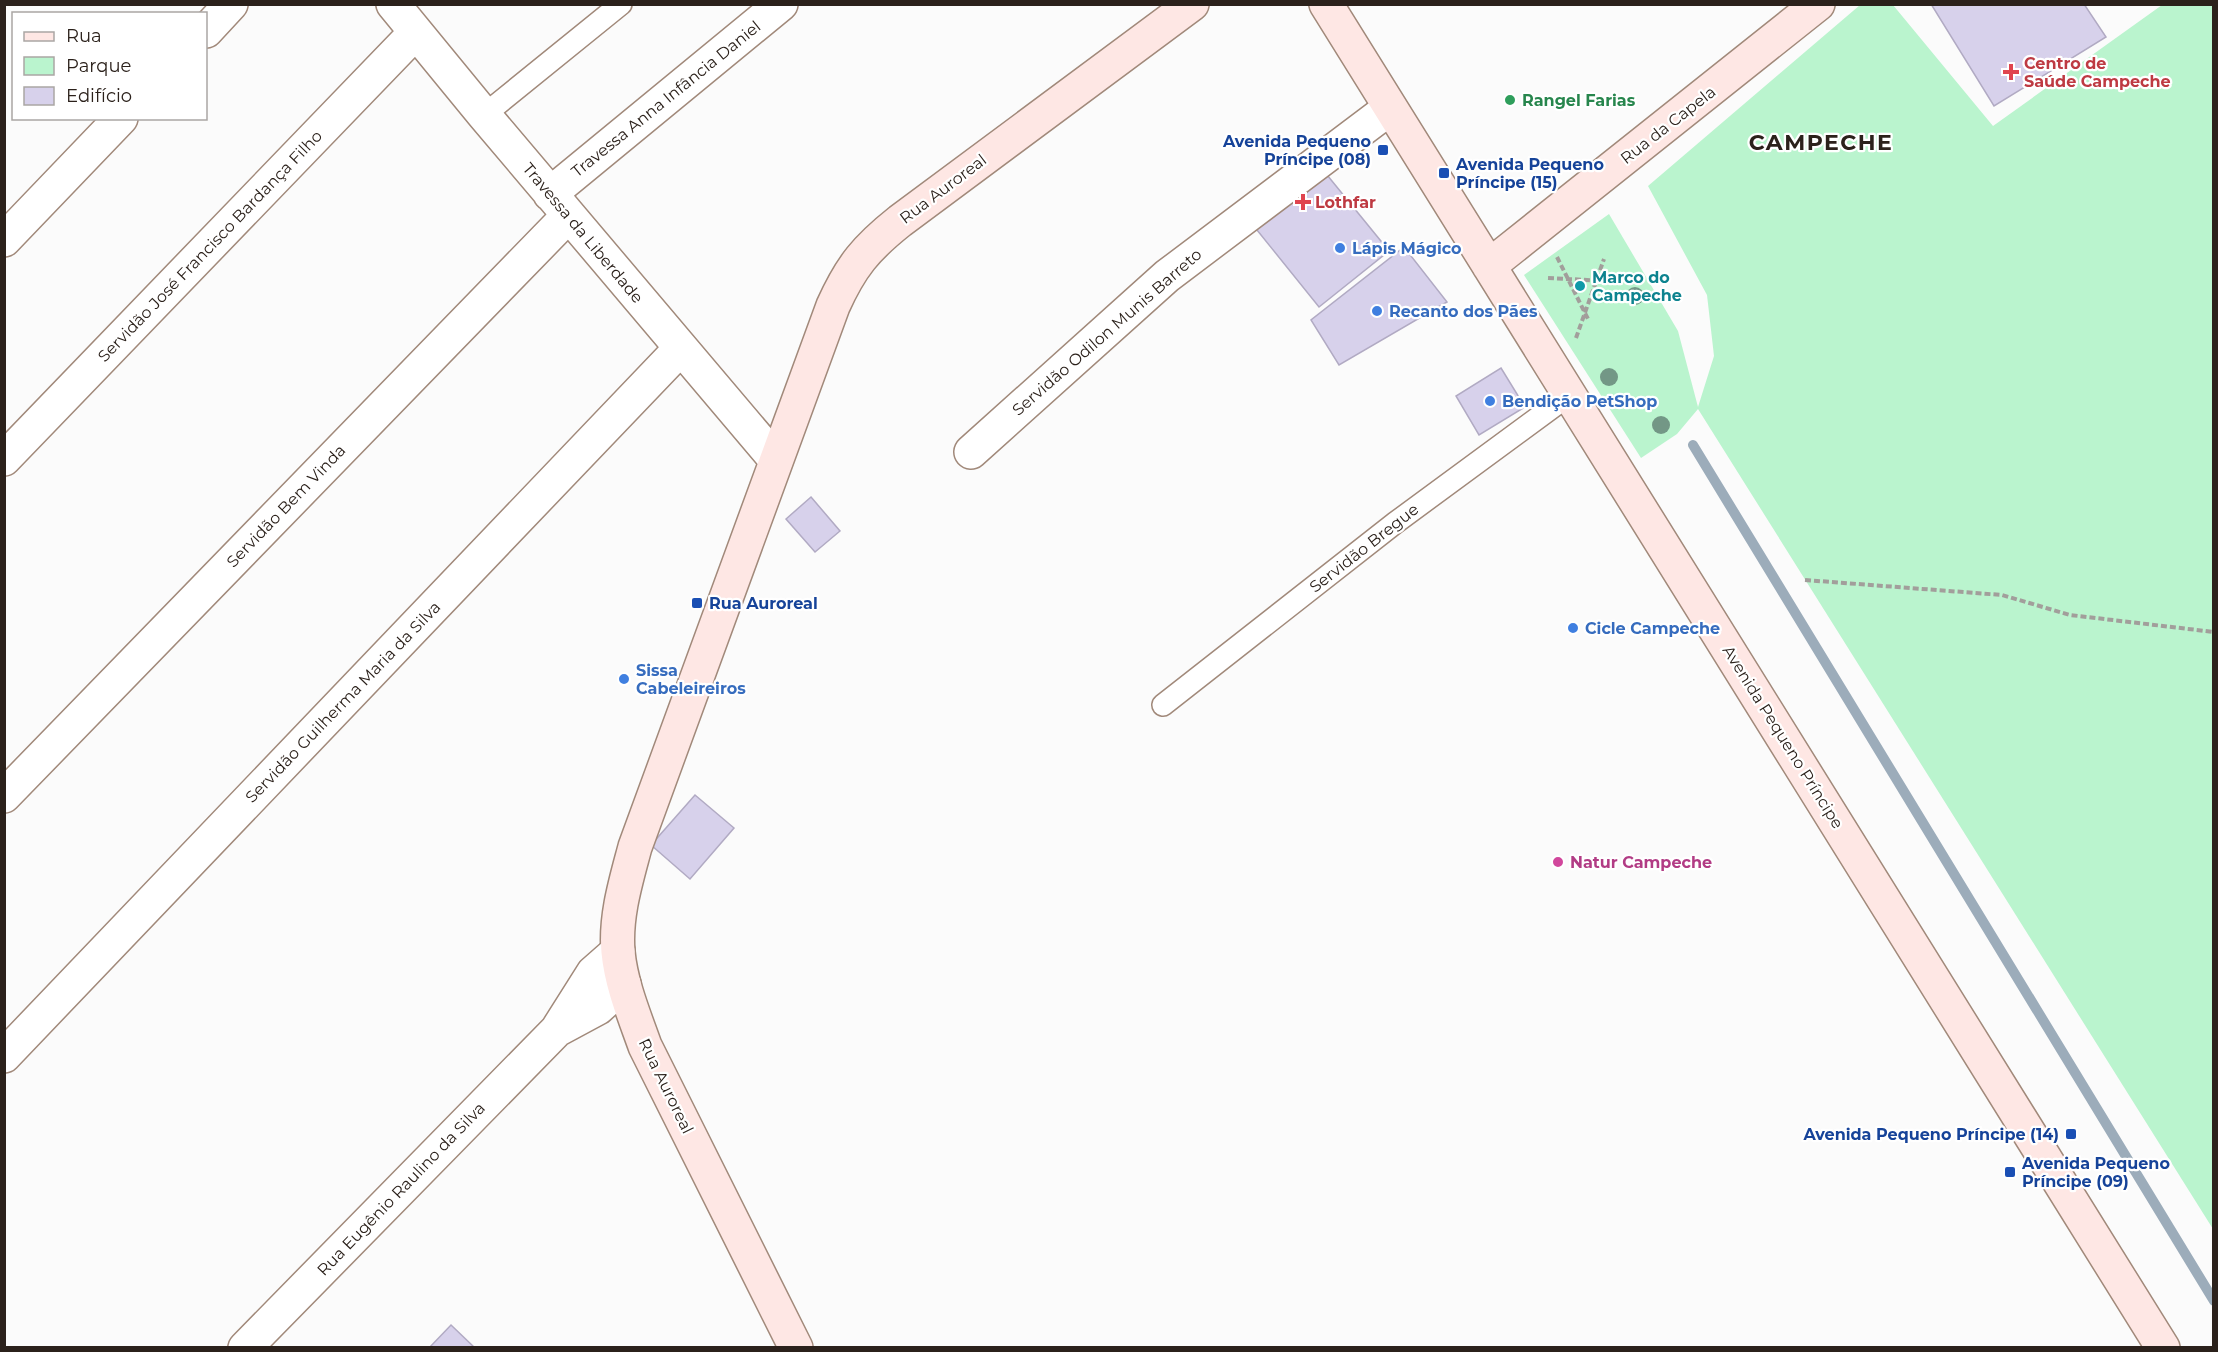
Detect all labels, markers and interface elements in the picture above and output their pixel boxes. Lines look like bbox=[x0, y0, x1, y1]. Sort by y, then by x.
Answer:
legend bbox=[12, 12, 207, 120]
street label: Travessa Anna Infância Daniel bbox=[568, 17, 764, 181]
text: Rua bbox=[66, 25, 102, 47]
place label: Centro de Saúde Campeche bbox=[2024, 54, 2171, 91]
text: Parque bbox=[66, 55, 132, 77]
marker: Centro de Saúde Campeche bbox=[2002, 63, 2020, 81]
street label: Rua da Capela bbox=[1617, 82, 1719, 168]
text: Edifício bbox=[66, 85, 132, 107]
place label: Rangel Farias bbox=[1522, 91, 1636, 110]
marker: Rangel Farias bbox=[1503, 93, 1517, 107]
street label: Servidão José Francisco Bardança Filho bbox=[94, 126, 326, 366]
district label: CAMPECHE bbox=[1749, 129, 1893, 156]
place label: Avenida Pequeno Príncipe (08) bbox=[1222, 132, 1371, 169]
marker: Avenida Pequeno Príncipe (08) bbox=[1376, 143, 1390, 157]
street label: Rua Auroreal bbox=[896, 150, 990, 228]
place label: Avenida Pequeno Príncipe (15) bbox=[1455, 155, 1604, 192]
street label: Travessa da Liberdade bbox=[519, 159, 647, 307]
marker: Avenida Pequeno Príncipe (15) bbox=[1437, 166, 1451, 180]
place label: Lothfar bbox=[1315, 193, 1376, 212]
marker: Lothfar bbox=[1296, 195, 1310, 209]
place label: Lápis Mágico bbox=[1352, 239, 1462, 258]
marker: Lápis Mágico bbox=[1333, 241, 1347, 255]
street label: Servidão Odilon Munis Barreto bbox=[1008, 245, 1206, 419]
place label: Marco do Campeche bbox=[1592, 268, 1682, 305]
marker: Marco do Campeche bbox=[1573, 279, 1587, 293]
place label: Recanto dos Pães bbox=[1389, 302, 1538, 321]
marker: Recanto dos Pães bbox=[1370, 304, 1384, 318]
place label: Bendição PetShop bbox=[1502, 392, 1657, 412]
marker: Bendição PetShop bbox=[1483, 394, 1497, 408]
street label: Servidão Bem Vinda bbox=[223, 441, 349, 571]
street label: Servidão Bregue bbox=[1306, 500, 1422, 596]
place label: Rua Auroreal bbox=[709, 594, 818, 613]
marker: Rua Auroreal bbox=[690, 596, 704, 610]
street label: Servidão Guilherma Maria da Silva bbox=[242, 597, 444, 807]
place label: Cicle Campeche bbox=[1585, 619, 1720, 638]
marker: Cicle Campeche bbox=[1566, 621, 1580, 635]
street label: Avenida Pequeno Príncipe bbox=[1719, 642, 1847, 832]
place label: Sissa Cabeleireiros bbox=[636, 661, 746, 698]
marker: Sissa Cabeleireiros bbox=[617, 672, 631, 686]
place label: Natur Campeche bbox=[1570, 853, 1712, 872]
marker: Natur Campeche bbox=[1551, 855, 1565, 869]
street label: Rua Auroreal bbox=[635, 1035, 697, 1137]
street label: Rua Eugênio Raulino da Silva bbox=[313, 1098, 489, 1280]
place label: Avenida Pequeno Príncipe (14) bbox=[1802, 1125, 2059, 1144]
marker: Avenida Pequeno Príncipe (14) bbox=[2064, 1127, 2078, 1141]
place label: Avenida Pequeno Príncipe (09) bbox=[2021, 1154, 2170, 1191]
marker: Avenida Pequeno Príncipe (09) bbox=[2003, 1165, 2017, 1179]

